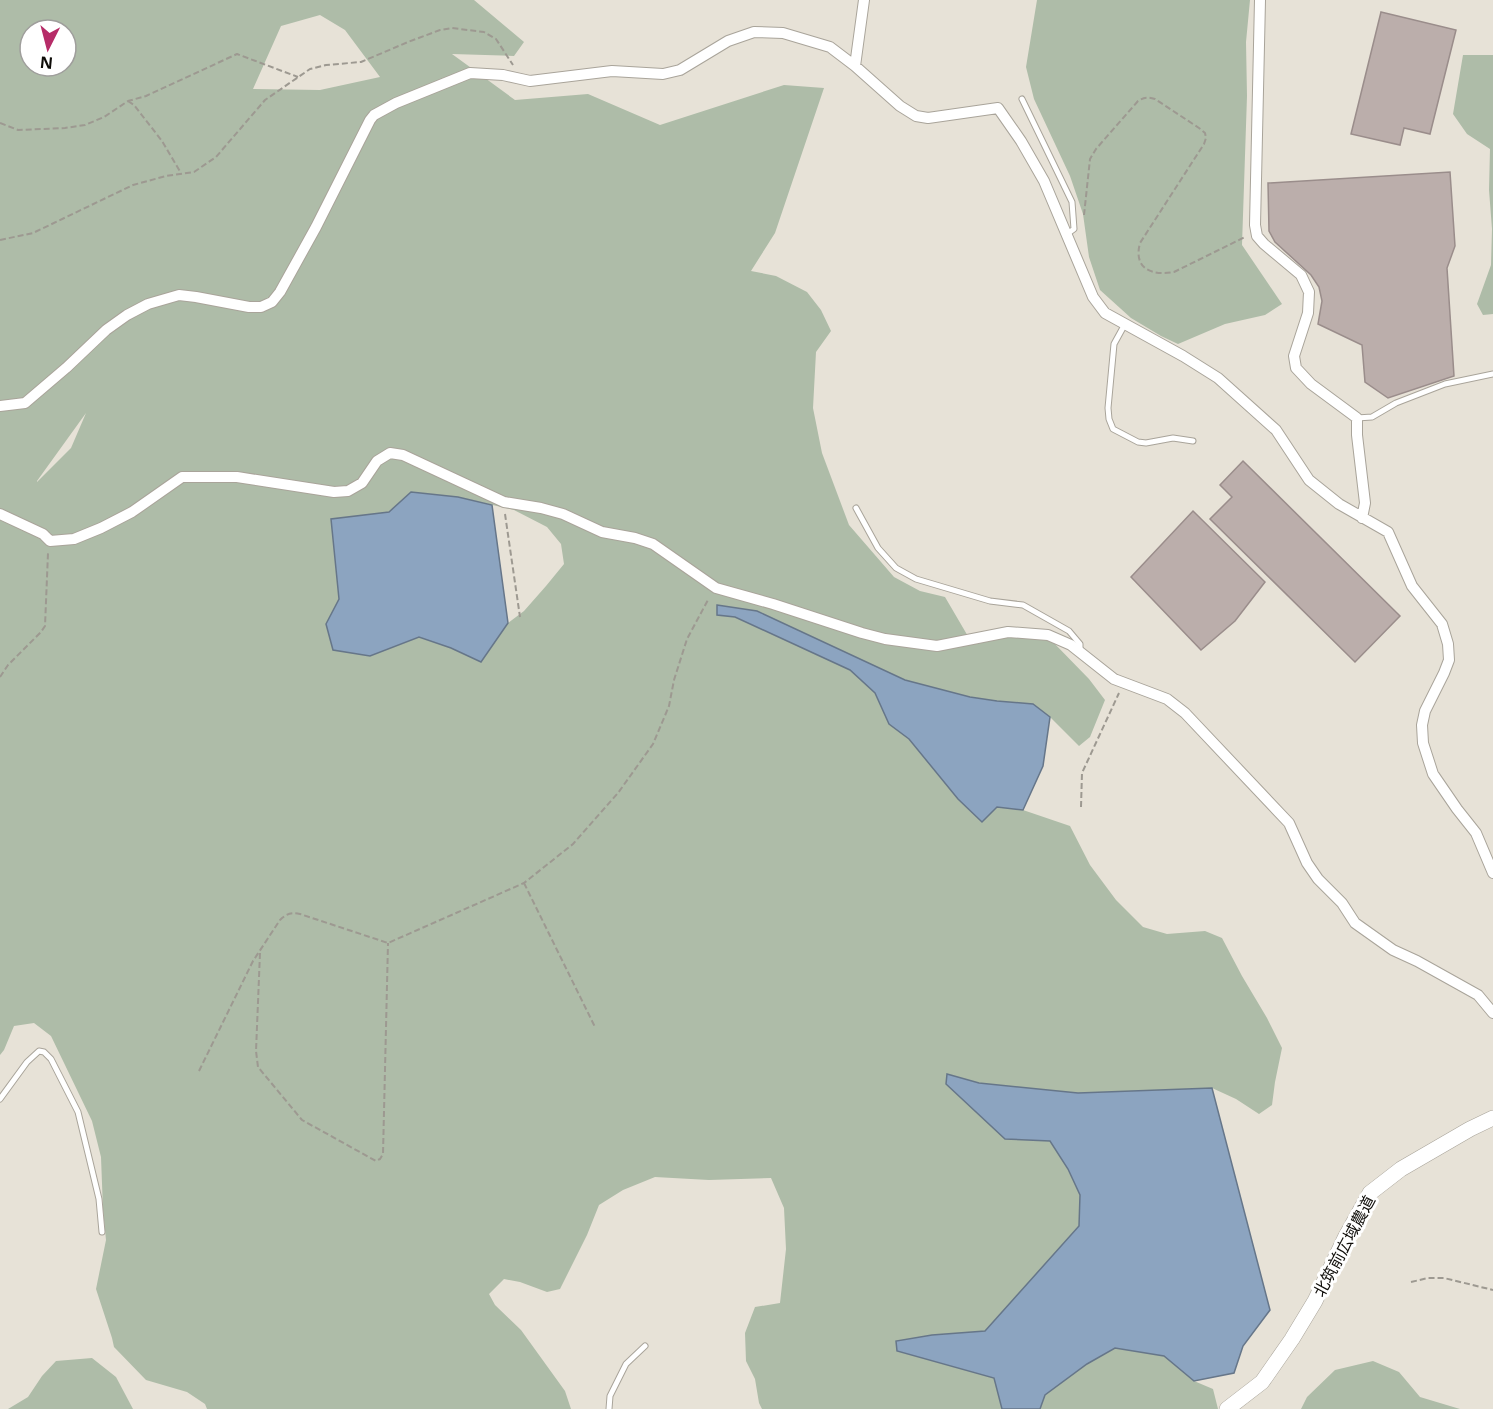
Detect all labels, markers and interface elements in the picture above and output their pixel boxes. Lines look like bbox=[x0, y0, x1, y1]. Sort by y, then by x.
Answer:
north arrow bbox=[18, 18, 78, 78]
text: N bbox=[39, 51, 54, 75]
street label: 北筑前広域農道 bbox=[1308, 1191, 1380, 1301]

